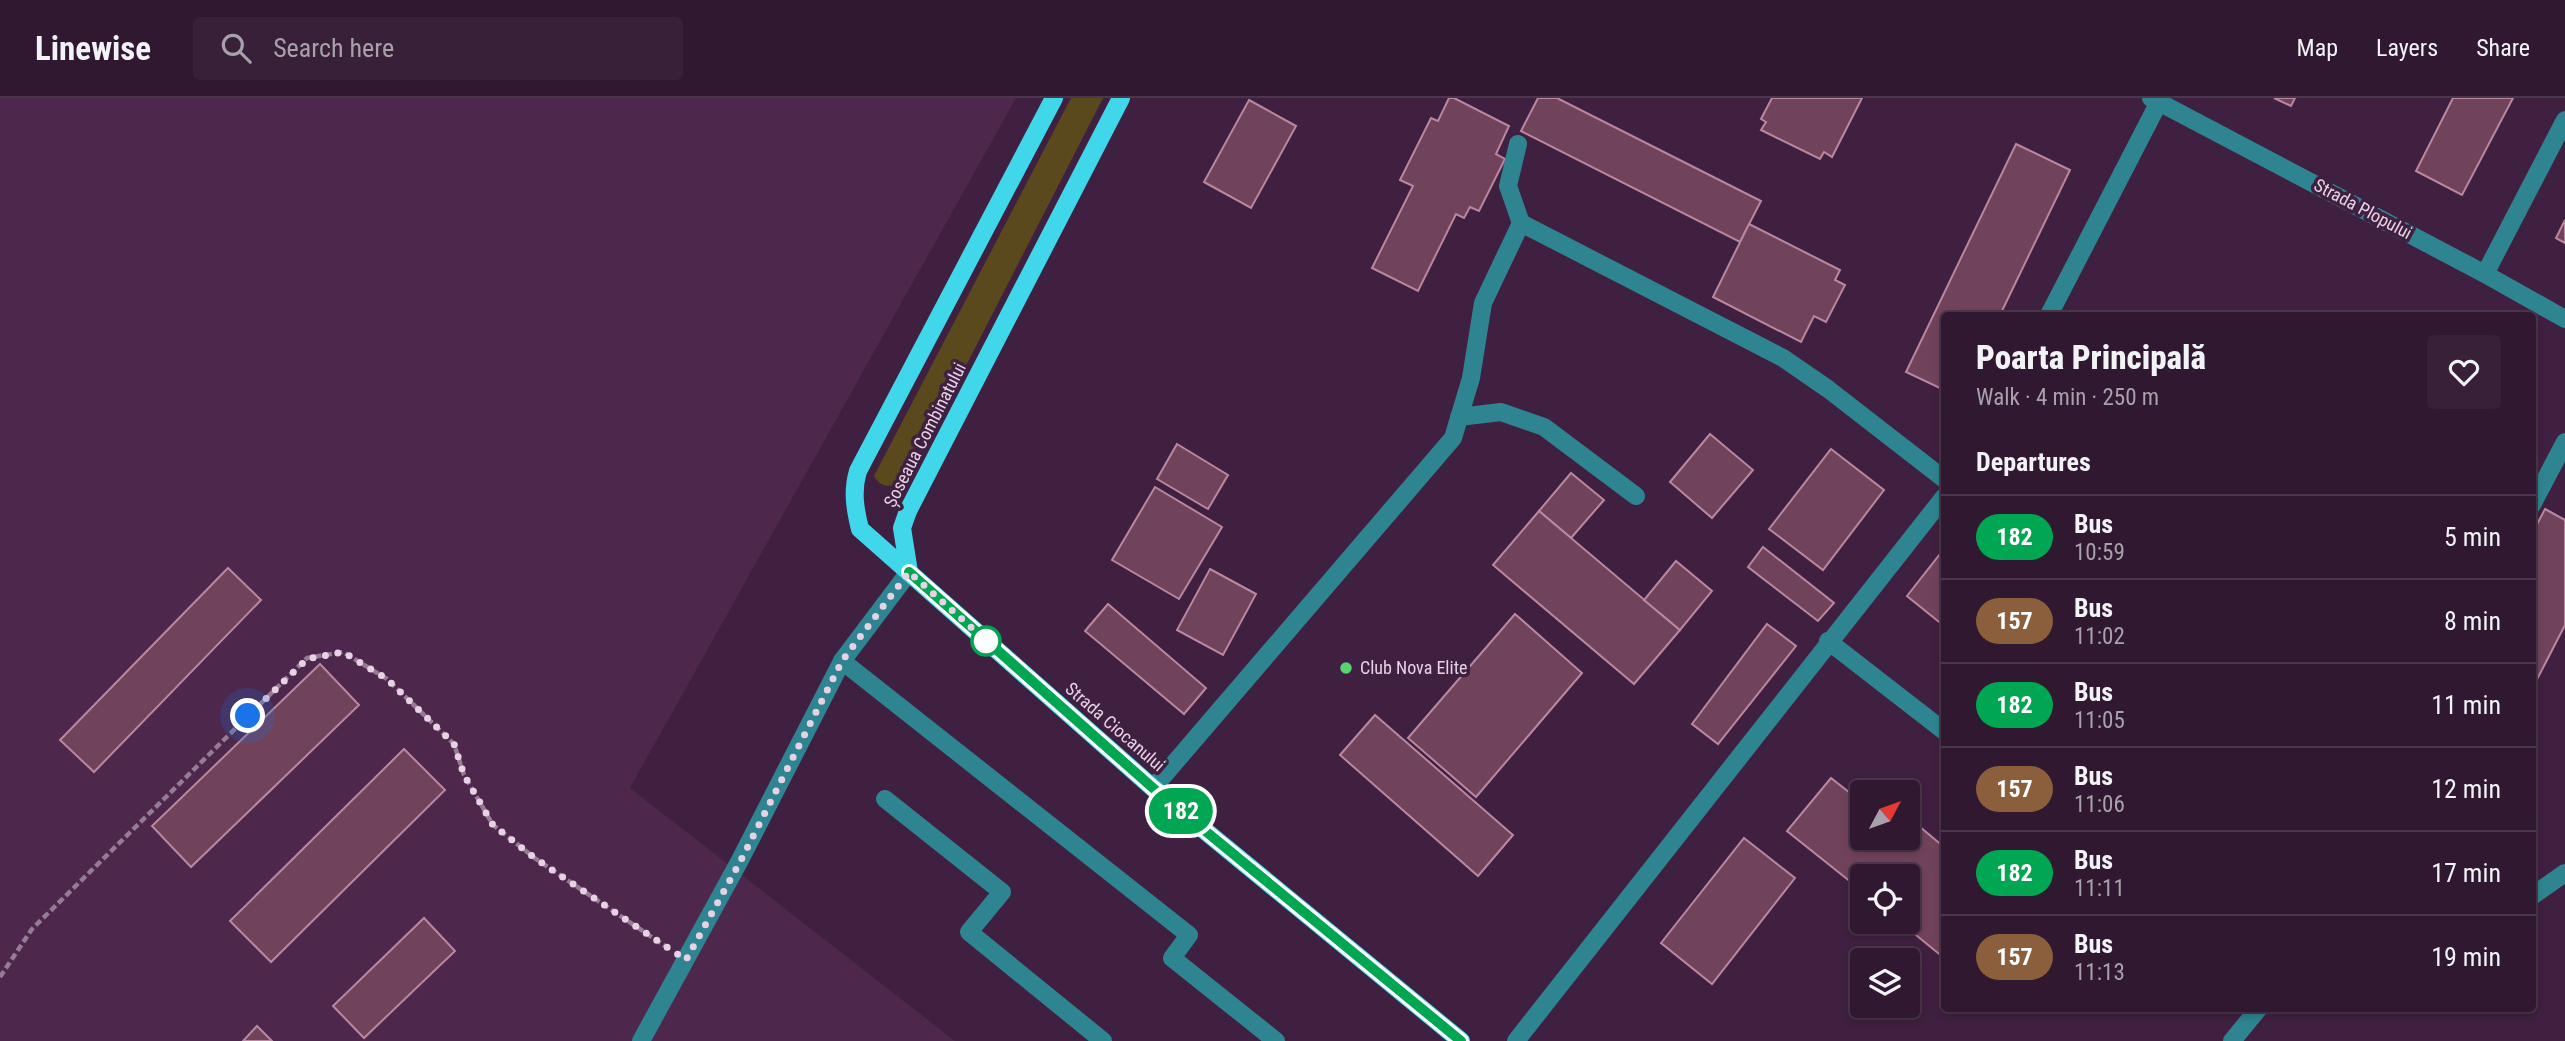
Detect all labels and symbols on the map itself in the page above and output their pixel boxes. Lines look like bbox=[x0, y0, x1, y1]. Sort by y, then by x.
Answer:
street label: Strada Plopului bbox=[2311, 174, 2416, 243]
street label: Șoseaua Combinatului bbox=[879, 359, 971, 511]
unlabelled marker bbox=[971, 626, 1001, 656]
place label: Club Nova Elite bbox=[1360, 657, 1467, 678]
marker: Club Nova Elite bbox=[1338, 660, 1354, 676]
street label: Strada Ciocanului bbox=[1061, 678, 1169, 775]
your location bbox=[230, 698, 265, 733]
north arrow bbox=[1850, 780, 1920, 850]
line badge: 182 bbox=[1141, 788, 1221, 834]

